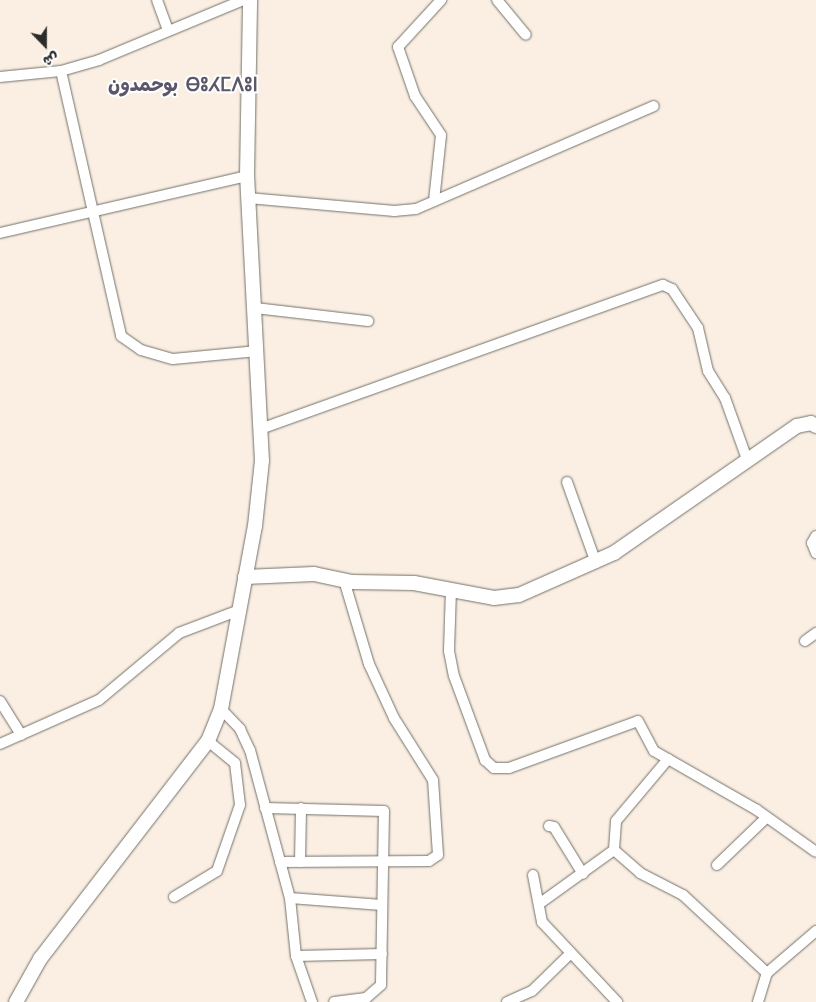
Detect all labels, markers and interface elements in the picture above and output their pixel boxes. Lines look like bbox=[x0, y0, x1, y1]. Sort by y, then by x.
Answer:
north arrow bbox=[20, 20, 70, 70]
text: ش bbox=[39, 46, 62, 72]
district label: بوحمدون ⴱⵓⵃⵎⴷⵓⵏ bbox=[108, 76, 258, 98]

